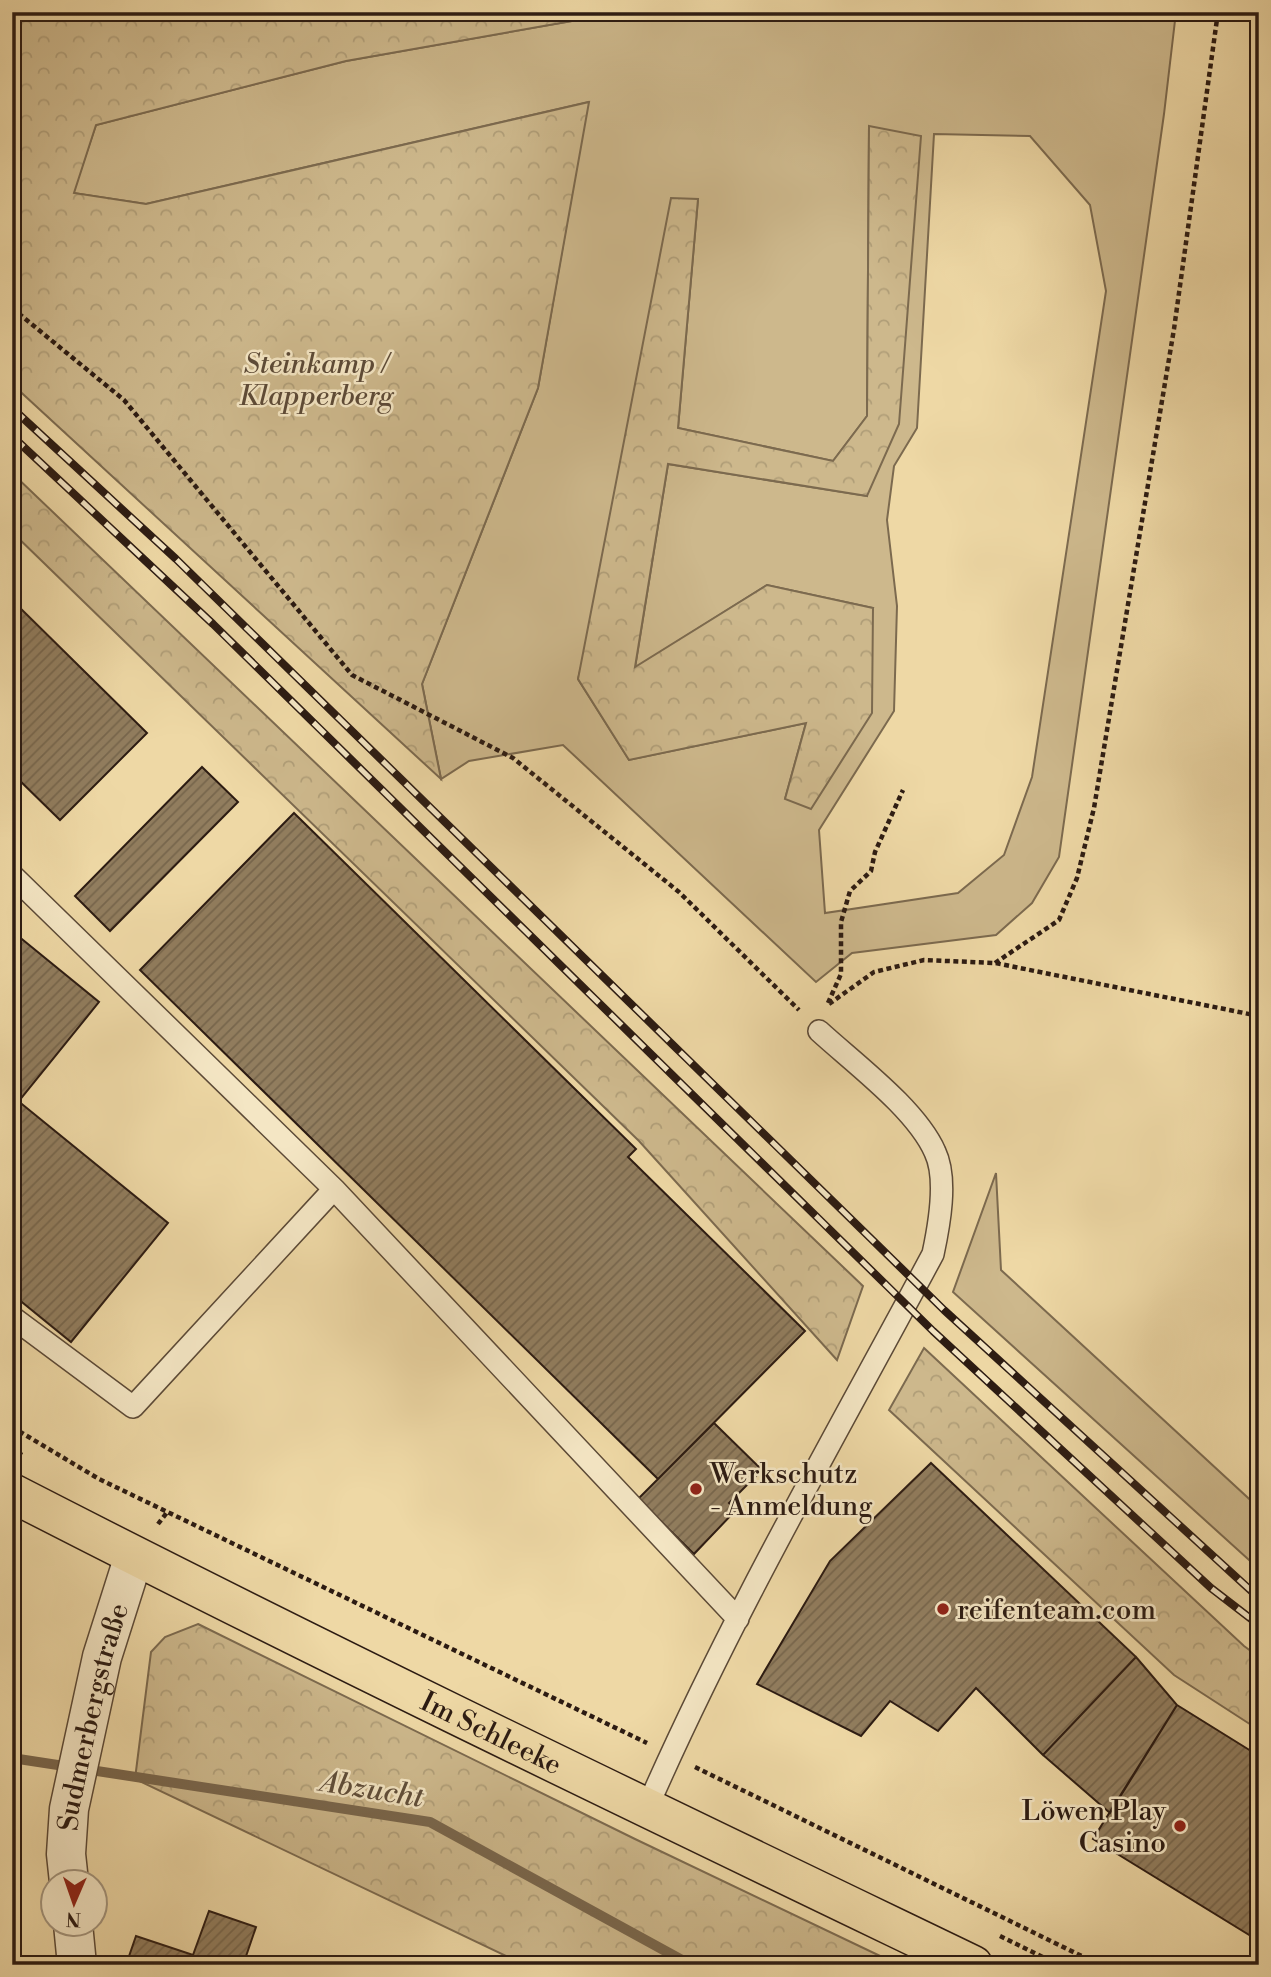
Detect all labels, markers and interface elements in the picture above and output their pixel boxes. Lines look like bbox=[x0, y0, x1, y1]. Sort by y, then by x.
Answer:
park label: Steinkamp / Klapperberg bbox=[239, 347, 395, 414]
place label: Werkschutz - Anmeldung bbox=[709, 1457, 873, 1524]
marker: Werkschutz - Anmeldung bbox=[688, 1481, 704, 1497]
place label: reifenteam.com bbox=[957, 1593, 1156, 1628]
street label: Sudmerbergstraße bbox=[52, 1599, 137, 1832]
marker: reifenteam.com bbox=[935, 1601, 951, 1617]
street label: Im Schleeke bbox=[415, 1685, 567, 1783]
water label: Abzucht bbox=[314, 1763, 427, 1817]
place label: Löwen Play Casino bbox=[1021, 1794, 1166, 1861]
marker: Löwen Play Casino bbox=[1172, 1818, 1188, 1834]
north arrow bbox=[38, 1868, 108, 1938]
text: N bbox=[66, 1907, 81, 1931]

